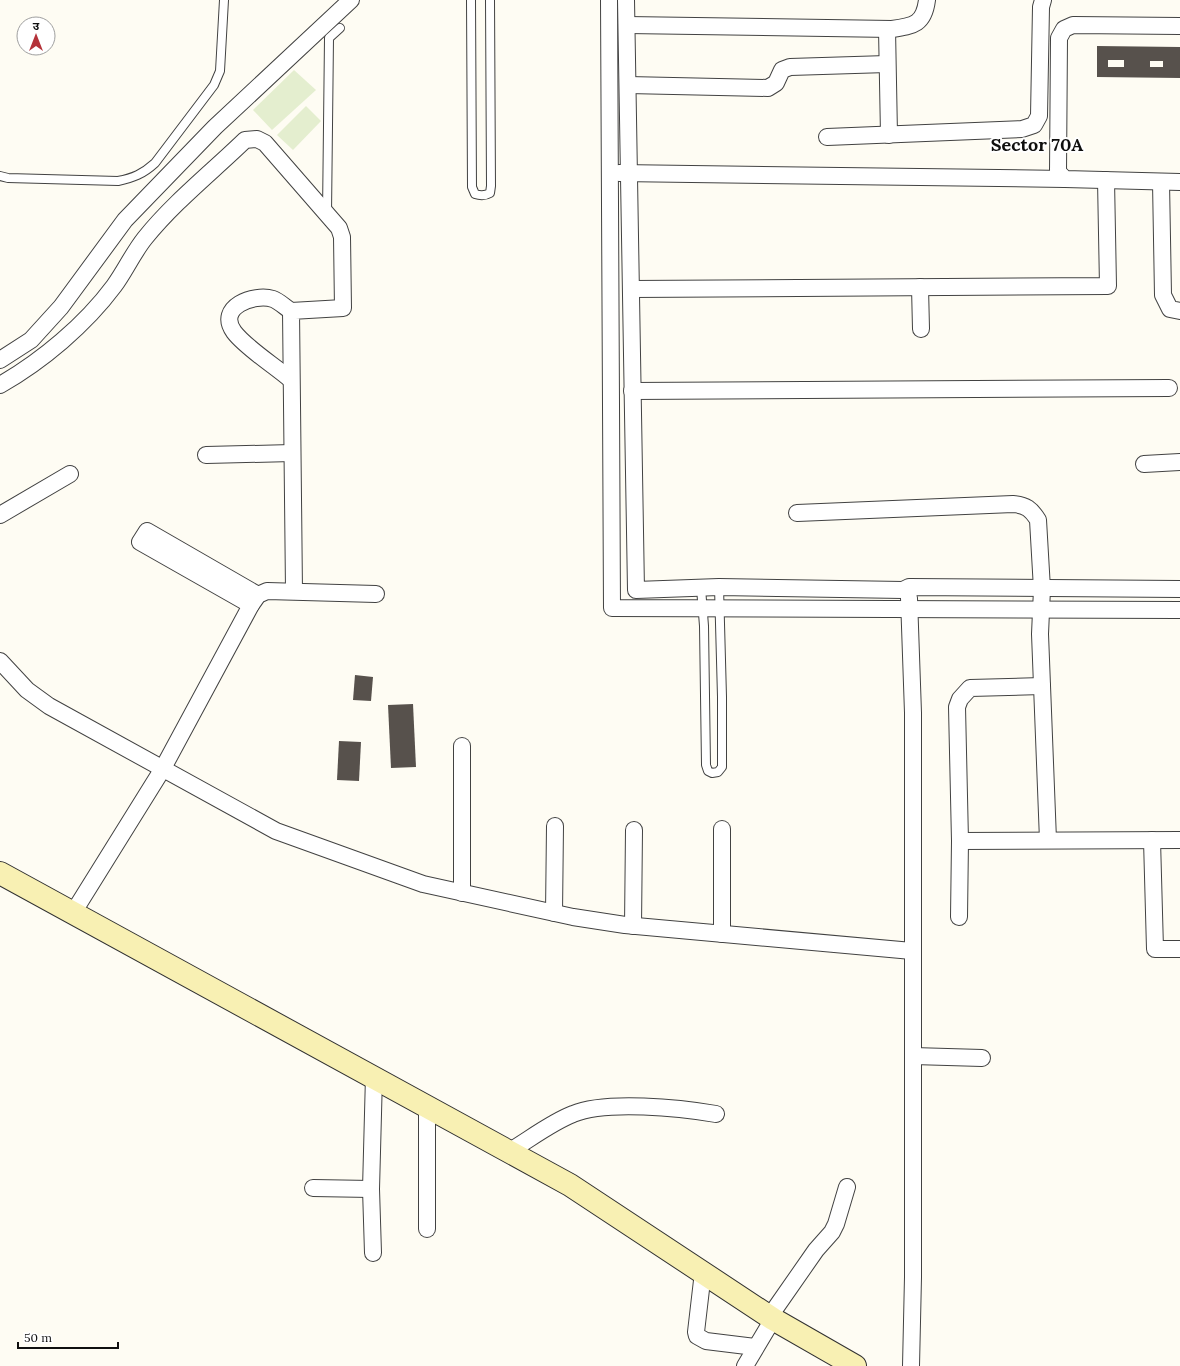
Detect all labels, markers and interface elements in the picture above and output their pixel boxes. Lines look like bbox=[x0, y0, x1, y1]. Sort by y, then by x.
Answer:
north arrow bbox=[16, 16, 56, 56]
text: उ bbox=[33, 19, 40, 33]
district label: Sector 70A bbox=[991, 133, 1083, 156]
scale bar bbox=[18, 1324, 118, 1350]
text: 50 m bbox=[24, 1330, 52, 1345]

